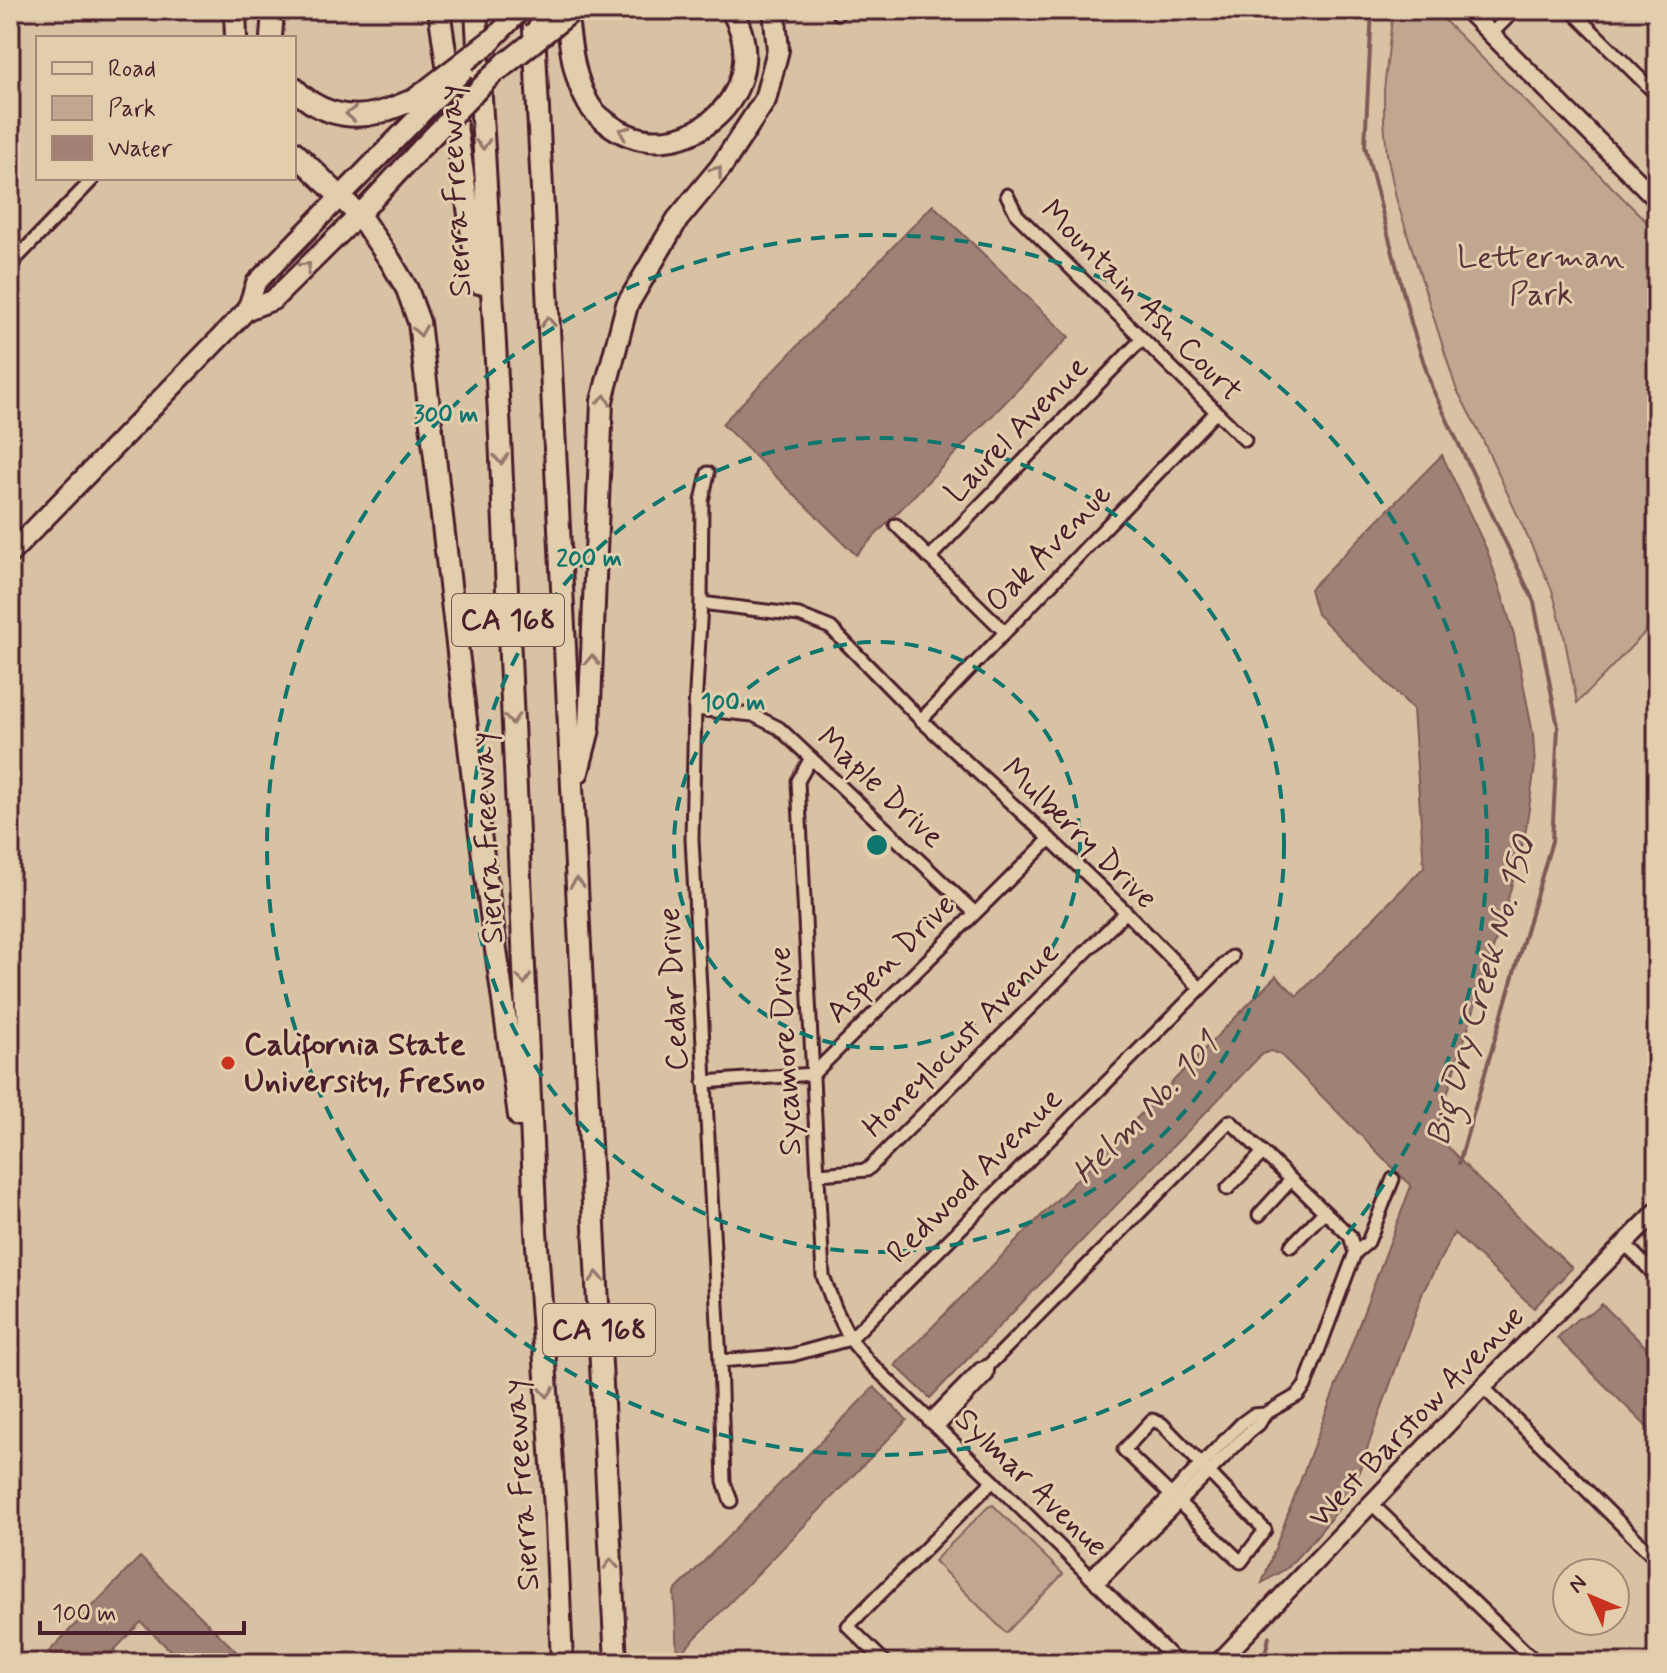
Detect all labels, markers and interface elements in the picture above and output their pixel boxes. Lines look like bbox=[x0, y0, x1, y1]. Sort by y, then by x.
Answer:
legend bbox=[36, 36, 296, 180]
text: Road bbox=[108, 54, 156, 85]
street label: Sierra Freeway bbox=[429, 84, 483, 298]
text: Park bbox=[108, 94, 156, 125]
one-way arrow bbox=[344, 106, 357, 123]
one-way arrow bbox=[618, 126, 632, 142]
text: Water bbox=[108, 134, 173, 165]
one-way arrow bbox=[474, 138, 491, 151]
one-way arrow bbox=[707, 165, 721, 180]
street label: Mountain Ash Court bbox=[1031, 191, 1251, 411]
park label: Letterman Park bbox=[1457, 237, 1625, 316]
one-way arrow bbox=[297, 262, 311, 276]
one-way arrow bbox=[540, 315, 557, 328]
one-way arrow bbox=[411, 324, 428, 338]
street label: Laurel Avenue bbox=[936, 347, 1098, 513]
one-way arrow bbox=[595, 393, 612, 407]
text: 300 m bbox=[414, 400, 478, 431]
one-way arrow bbox=[492, 453, 509, 466]
street label: Oak Avenue bbox=[976, 474, 1122, 622]
text: 200 m bbox=[556, 544, 622, 575]
road number: CA 168 bbox=[452, 594, 564, 646]
one-way arrow bbox=[583, 653, 600, 666]
text: 100 m bbox=[701, 688, 765, 719]
one-way arrow bbox=[504, 713, 521, 726]
street label: Maple Drive bbox=[807, 718, 953, 858]
street label: Sierra Freeway bbox=[461, 731, 515, 945]
street label: Mulberry Drive bbox=[992, 749, 1166, 919]
water label: Big Dry Creek No. 150 bbox=[1416, 830, 1551, 1152]
centre of rings bbox=[863, 831, 891, 859]
one-way arrow bbox=[569, 876, 586, 889]
street label: Aspen Drive bbox=[817, 885, 965, 1033]
street label: Cedar Drive bbox=[649, 906, 699, 1072]
street label: Honeylocust Avenue bbox=[853, 932, 1069, 1148]
street label: Sycamore Drive bbox=[760, 945, 812, 1157]
one-way arrow bbox=[516, 973, 533, 986]
water label: Helm No. 101 bbox=[1063, 1022, 1232, 1195]
place label: California State University, Fresno bbox=[244, 1024, 485, 1103]
marker: California State University, Fresno bbox=[219, 1054, 237, 1072]
street label: Redwood Avenue bbox=[878, 1079, 1072, 1273]
one-way arrow bbox=[588, 1270, 605, 1283]
street label: West Barstow Avenue bbox=[1300, 1296, 1534, 1538]
road number: CA 168 bbox=[543, 1304, 655, 1356]
street label: Sierra Freeway bbox=[494, 1378, 550, 1592]
one-way arrow bbox=[538, 1386, 555, 1399]
street label: Sylmar Avenue bbox=[945, 1399, 1117, 1567]
one-way arrow bbox=[603, 1557, 620, 1570]
north arrow bbox=[1551, 1557, 1631, 1637]
text: N bbox=[1563, 1569, 1593, 1599]
scale bar bbox=[40, 1585, 244, 1635]
text: 100 m bbox=[52, 1599, 116, 1630]

